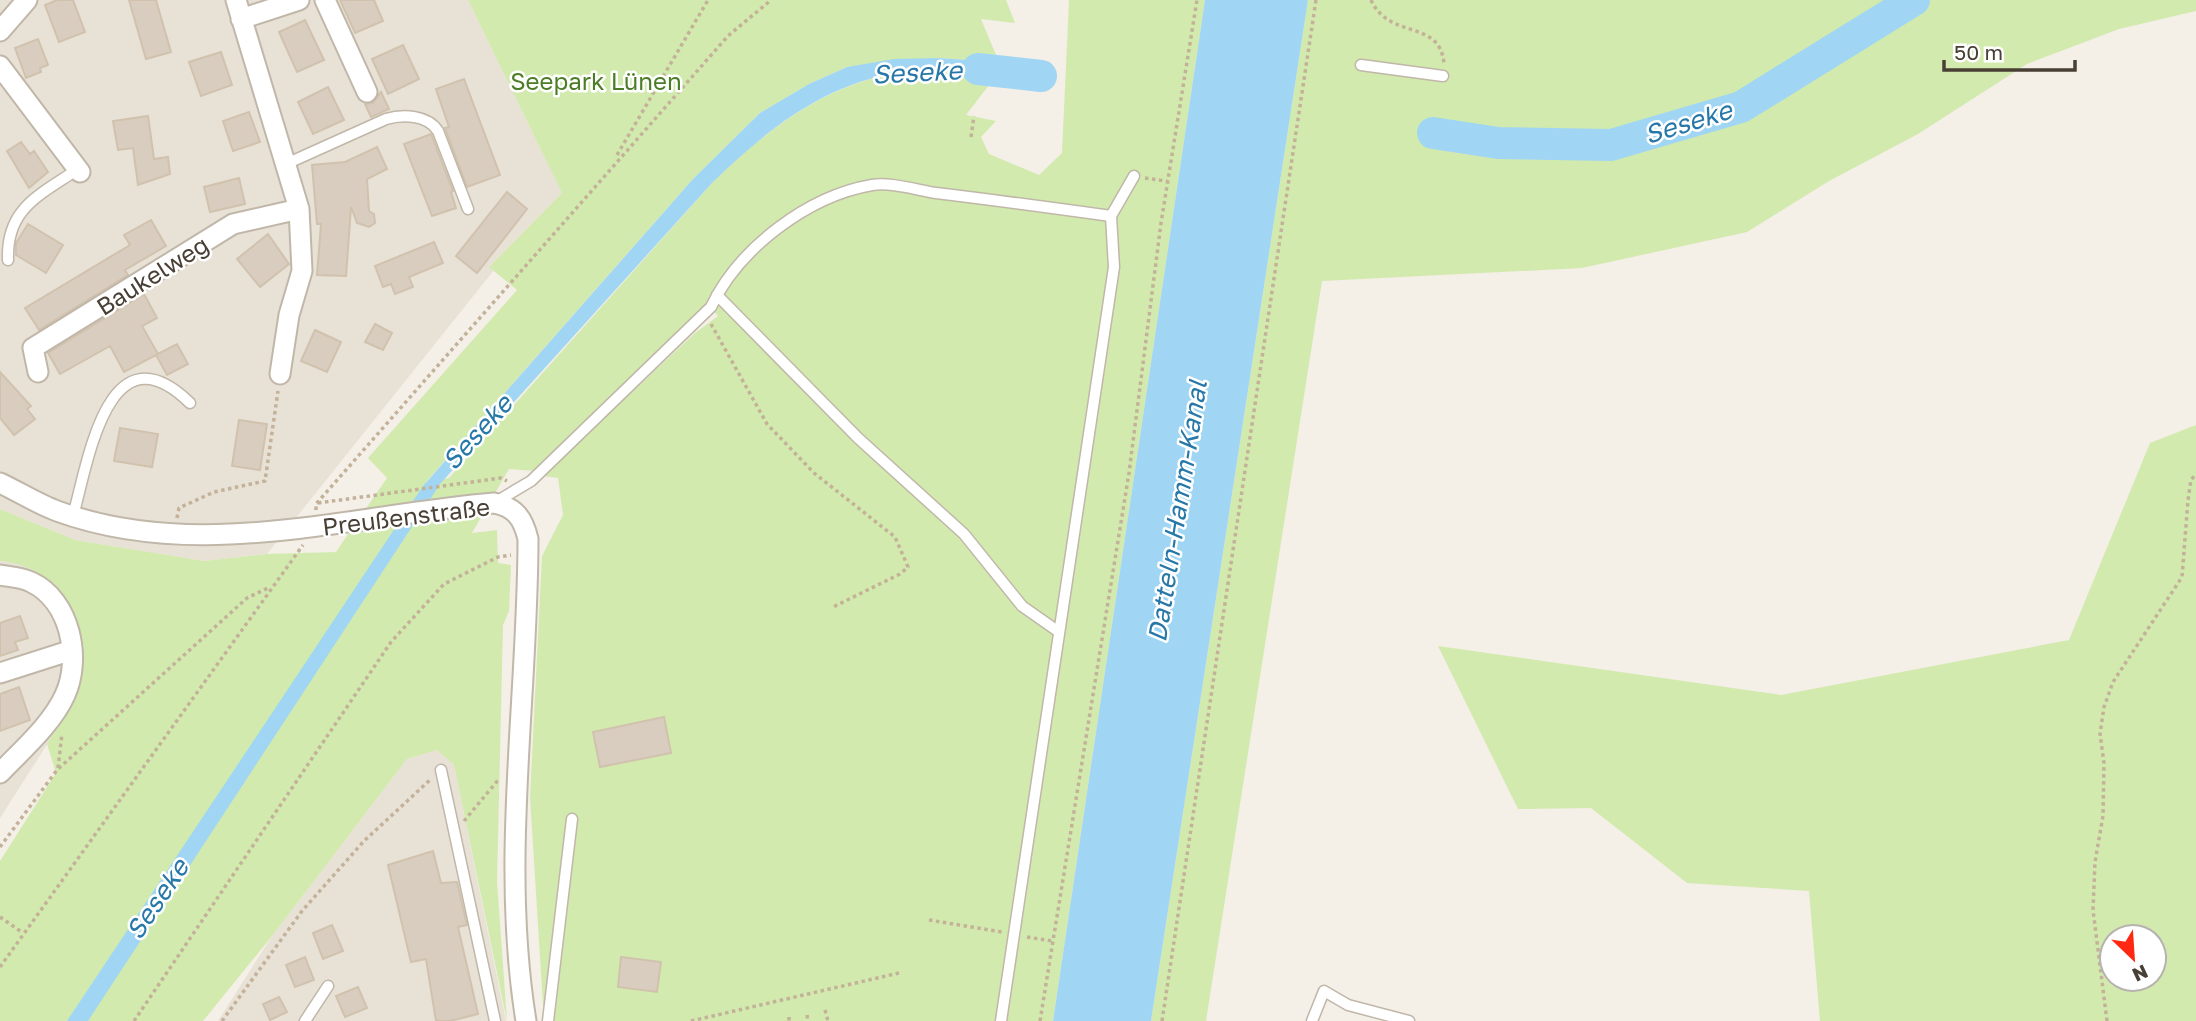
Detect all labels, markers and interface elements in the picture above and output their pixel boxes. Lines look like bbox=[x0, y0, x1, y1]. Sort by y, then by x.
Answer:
scale bar bbox=[1944, 28, 2075, 72]
text: 50 m bbox=[1954, 39, 2003, 65]
water label: Seseke bbox=[871, 54, 965, 90]
park label: Seepark Lünen bbox=[510, 66, 682, 95]
water label: Seseke bbox=[1641, 93, 1737, 150]
street label: Baukelweg bbox=[91, 229, 213, 321]
water label: Datteln-Hamm-Kanal bbox=[1141, 376, 1213, 644]
water label: Seseke bbox=[435, 387, 520, 476]
street label: Preußenstraße bbox=[320, 491, 492, 541]
water label: Seseke bbox=[119, 852, 196, 945]
north arrow bbox=[2098, 923, 2168, 993]
text: N bbox=[2129, 960, 2152, 987]

